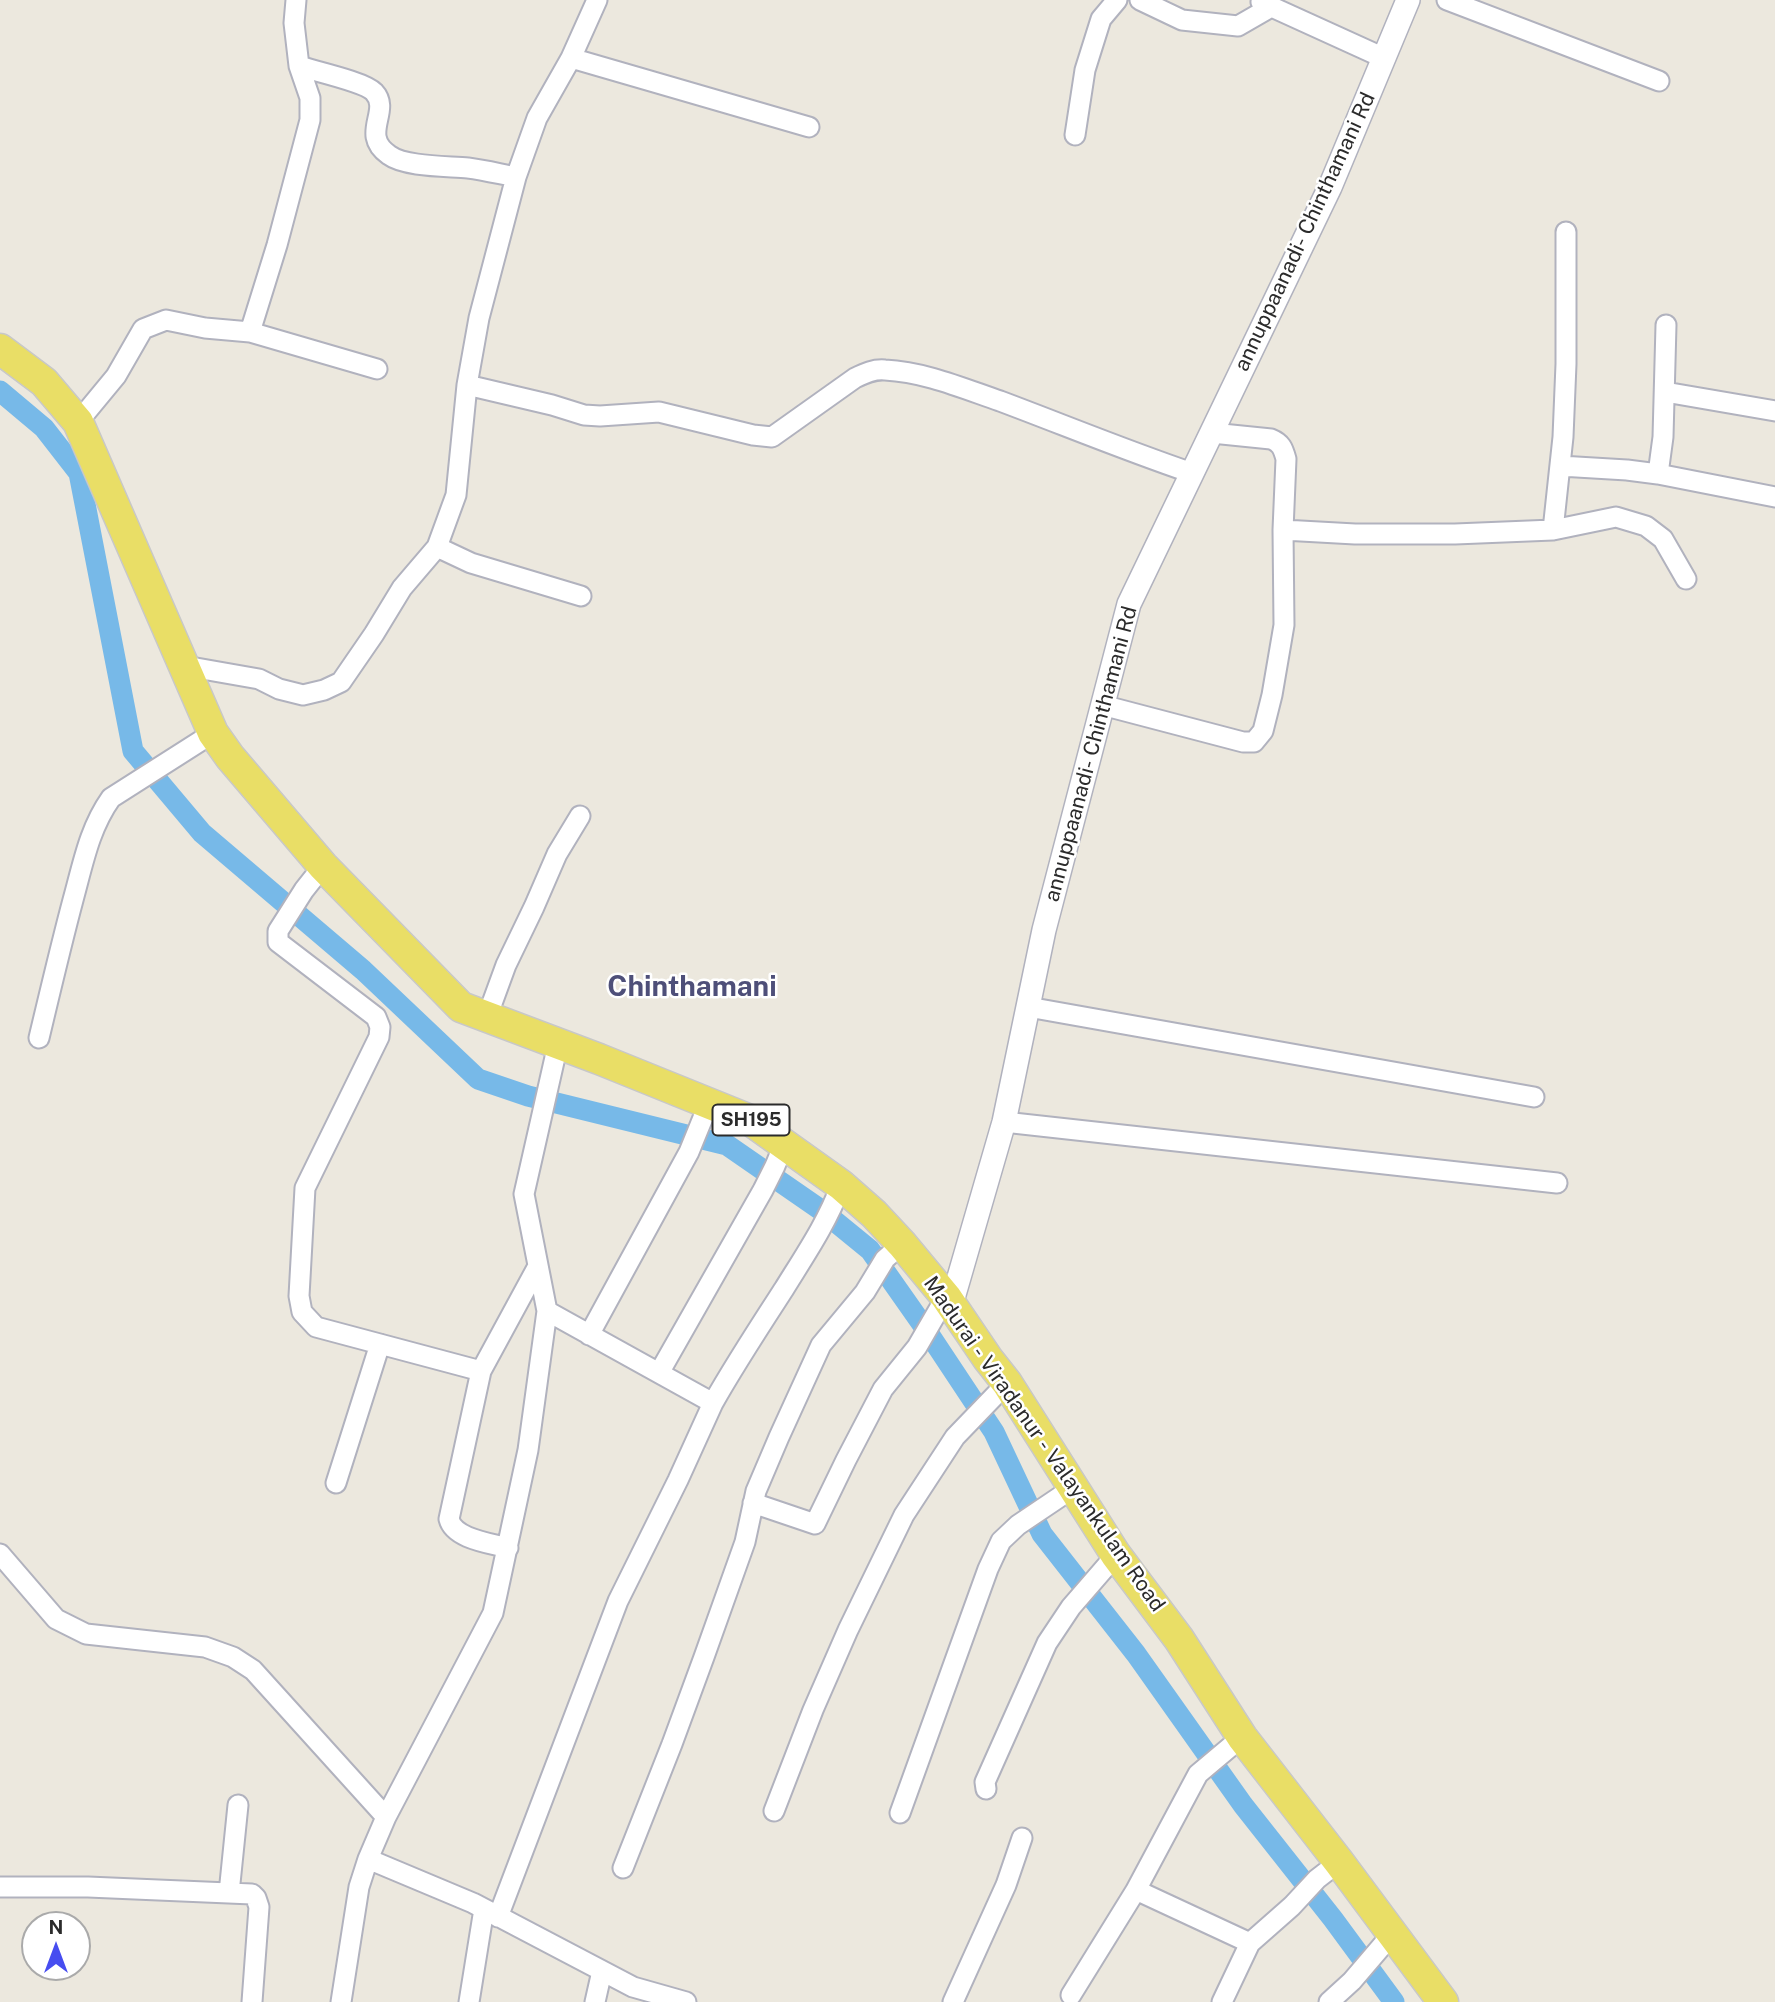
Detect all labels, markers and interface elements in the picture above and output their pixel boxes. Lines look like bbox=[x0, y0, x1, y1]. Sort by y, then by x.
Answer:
street label: annuppaanadi- Chinthamani Rd bbox=[1229, 89, 1381, 375]
street label: annuppaanadi- Chinthamani Rd bbox=[1039, 604, 1143, 904]
district label: Chinthamani bbox=[607, 970, 777, 1004]
road number: SH195 bbox=[712, 1104, 790, 1136]
street label: Madurai - Viradanur - Valayankulam Road bbox=[918, 1272, 1170, 1616]
north arrow bbox=[21, 1911, 91, 1981]
text: N bbox=[49, 1916, 63, 1938]

